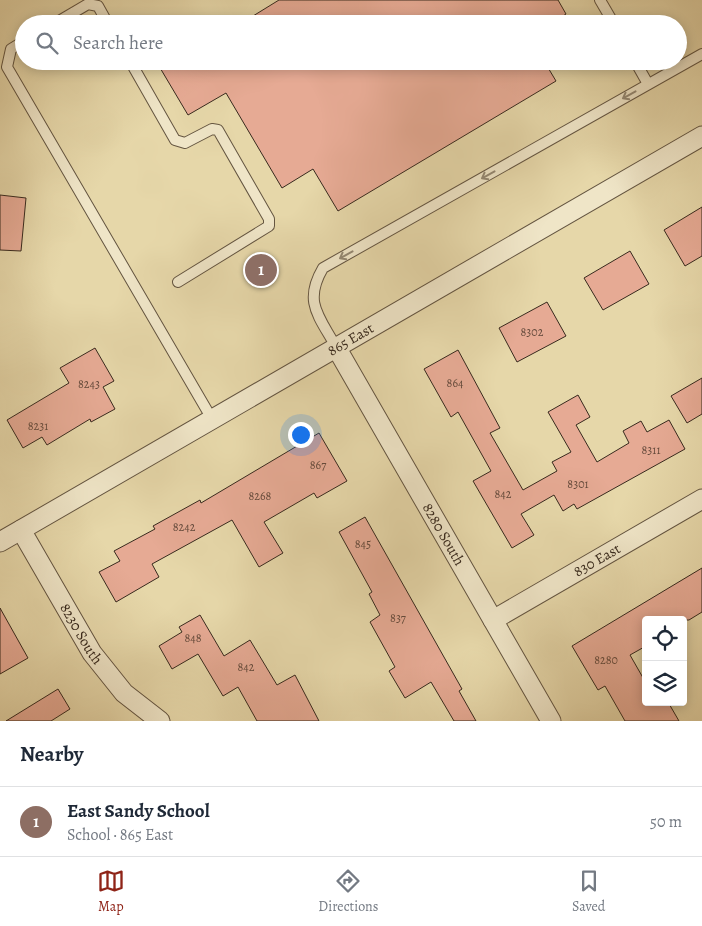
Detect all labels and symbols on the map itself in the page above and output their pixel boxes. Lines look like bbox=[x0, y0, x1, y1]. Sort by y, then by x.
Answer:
one-way arrow bbox=[622, 91, 637, 100]
one-way arrow bbox=[481, 170, 495, 180]
one-way arrow bbox=[339, 250, 354, 260]
pin: 1 bbox=[245, 251, 277, 289]
street label: 865 East bbox=[324, 318, 377, 360]
house number: 8302 bbox=[521, 324, 544, 340]
house number: 864 bbox=[447, 375, 464, 391]
house number: 8243 bbox=[78, 376, 100, 392]
house number: 8231 bbox=[28, 418, 48, 434]
your location bbox=[288, 422, 314, 448]
house number: 8311 bbox=[641, 442, 661, 458]
house number: 867 bbox=[310, 457, 327, 473]
house number: 8301 bbox=[567, 476, 589, 492]
house number: 842 bbox=[495, 486, 512, 502]
house number: 8268 bbox=[249, 488, 272, 504]
street label: 8280 South bbox=[418, 499, 469, 569]
house number: 8242 bbox=[173, 519, 196, 535]
house number: 845 bbox=[355, 536, 371, 552]
street label: 830 East bbox=[570, 538, 624, 581]
street label: 8230 South bbox=[55, 600, 107, 669]
house number: 837 bbox=[390, 610, 407, 626]
house number: 848 bbox=[184, 630, 202, 646]
house number: 8280 bbox=[594, 652, 618, 668]
house number: 842 bbox=[238, 659, 255, 675]

